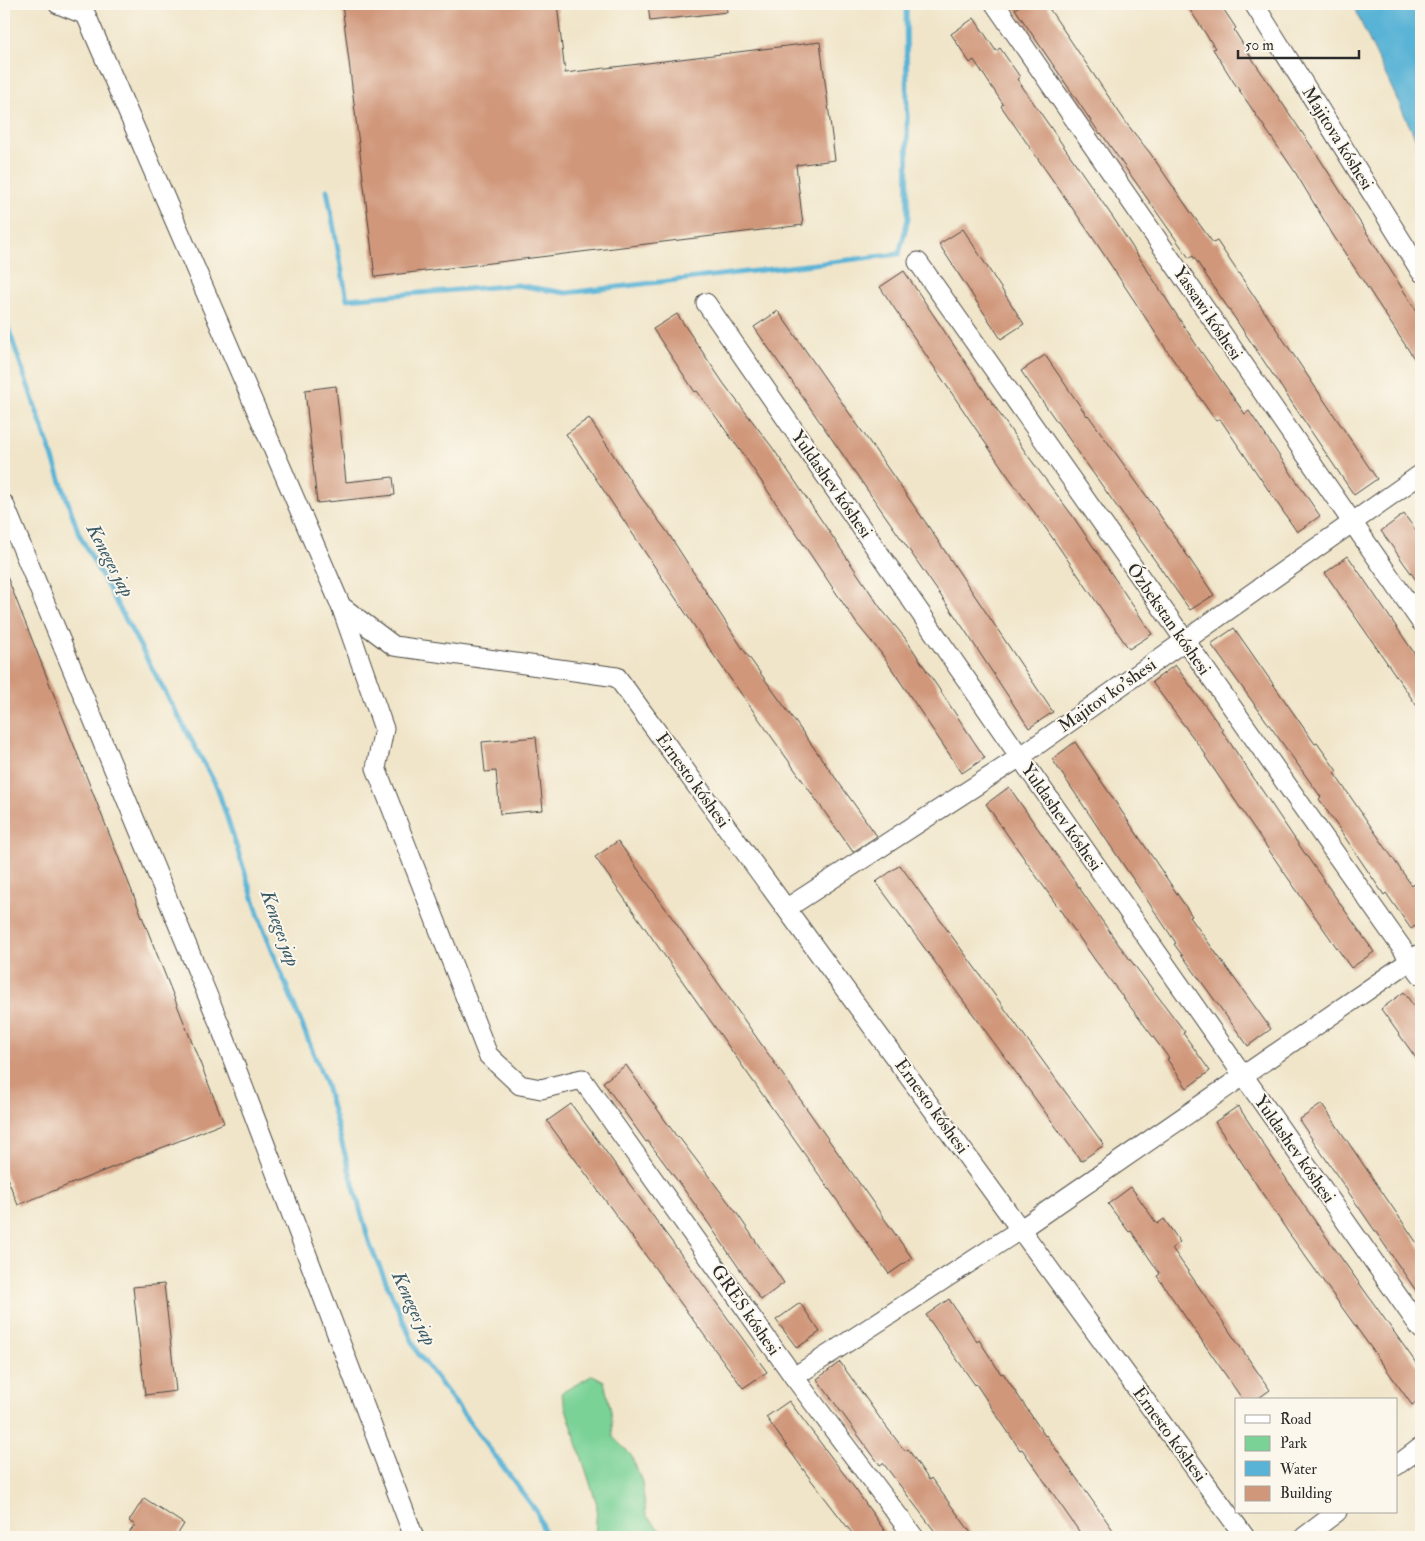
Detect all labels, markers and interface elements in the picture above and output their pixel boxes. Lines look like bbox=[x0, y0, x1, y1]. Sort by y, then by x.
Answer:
scale bar bbox=[1238, 28, 1359, 60]
text: 50 m bbox=[1245, 36, 1274, 55]
street label: Majitova kóshesi bbox=[1297, 82, 1379, 194]
street label: Yassawi kóshesi bbox=[1168, 262, 1248, 365]
street label: Yuldashev kóshesi bbox=[786, 426, 877, 543]
water label: Keneges jap bbox=[80, 519, 139, 601]
street label: Ózbekstan kóshesi bbox=[1121, 559, 1216, 680]
street label: Majitov ko'shesi bbox=[1054, 653, 1161, 738]
street label: Ernesto kóshesi bbox=[650, 728, 735, 832]
street label: Yuldashev kóshesi bbox=[1016, 759, 1107, 876]
water label: Keneges jap bbox=[255, 886, 305, 970]
street label: Ernesto kóshesi bbox=[889, 1054, 974, 1158]
street label: Yuldashev kóshesi bbox=[1249, 1091, 1340, 1208]
street label: GRES kóshesi bbox=[706, 1260, 785, 1360]
water label: Keneges jap bbox=[386, 1266, 442, 1350]
street label: Ernesto kóshesi bbox=[1127, 1382, 1212, 1486]
legend bbox=[1235, 1398, 1398, 1514]
text: Road bbox=[1280, 1410, 1312, 1429]
text: Park bbox=[1280, 1434, 1307, 1453]
text: Water bbox=[1279, 1460, 1317, 1479]
text: Building bbox=[1280, 1484, 1332, 1503]

